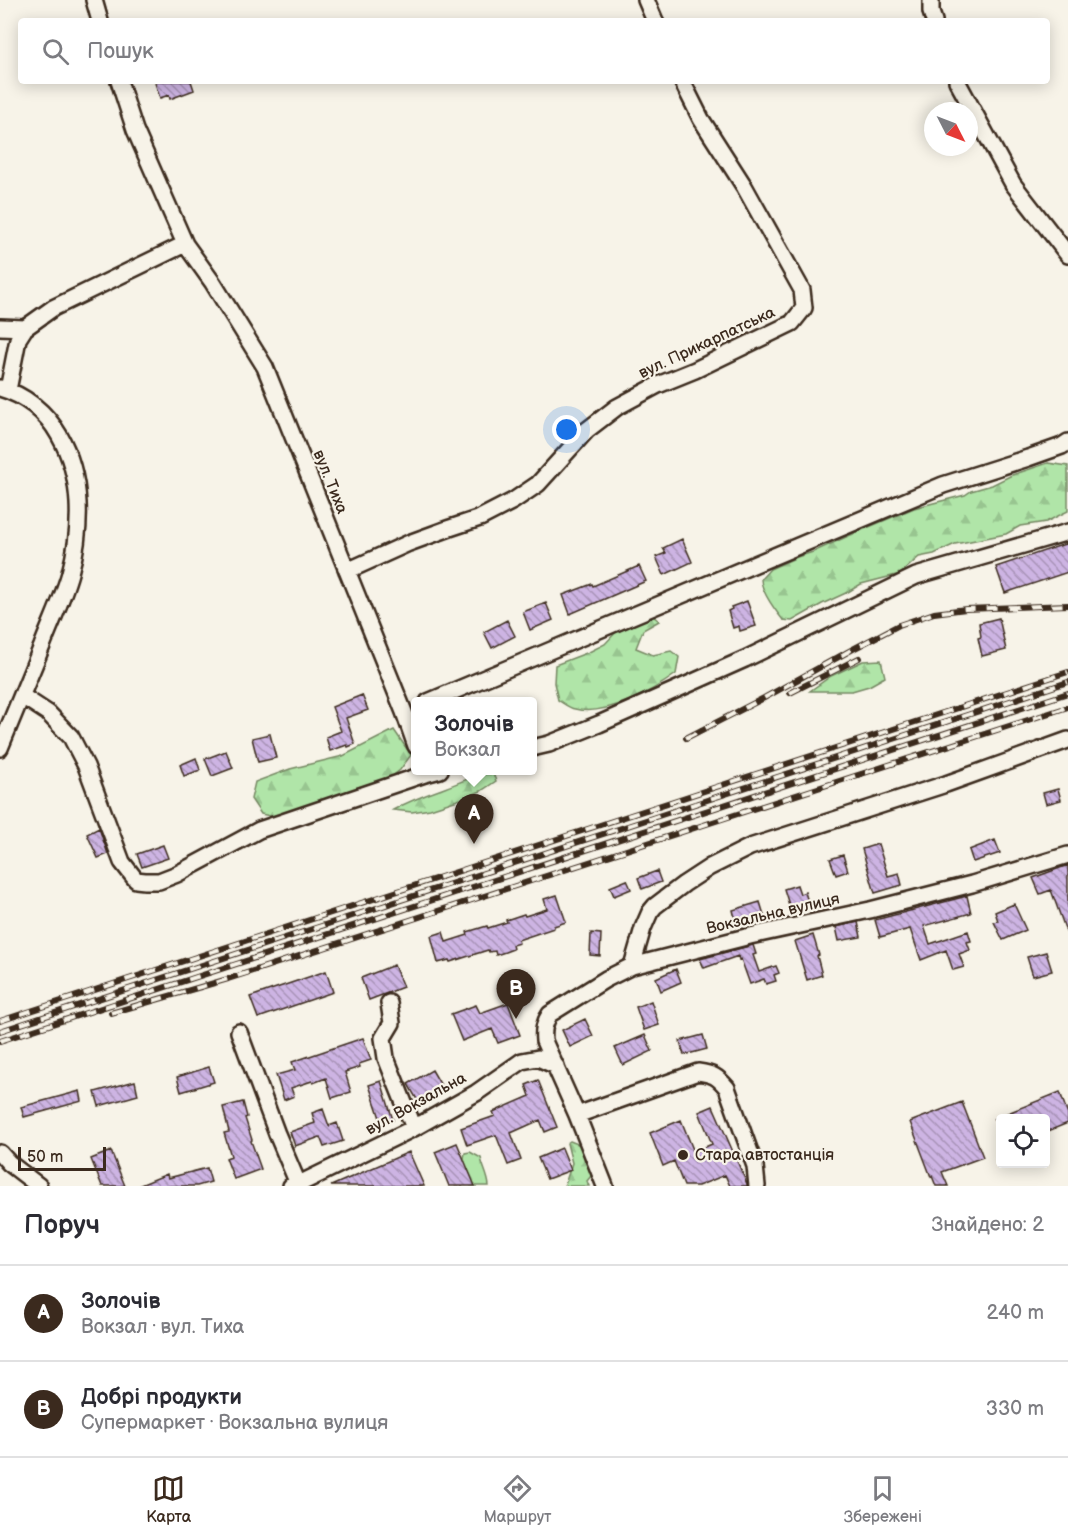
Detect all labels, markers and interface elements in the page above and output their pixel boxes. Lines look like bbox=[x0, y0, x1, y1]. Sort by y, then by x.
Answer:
search box bbox=[18, 18, 1050, 84]
icon: search bbox=[39, 35, 72, 68]
text: Пошук bbox=[87, 38, 154, 65]
north arrow bbox=[924, 102, 978, 156]
street label: вул. Прикарпатська bbox=[636, 303, 779, 383]
your location bbox=[552, 415, 581, 444]
street label: вул. Тиха bbox=[309, 447, 352, 517]
popup bbox=[411, 697, 537, 775]
text: Золочів bbox=[434, 711, 514, 738]
text: Вокзал bbox=[434, 738, 501, 762]
pin: A bbox=[454, 794, 494, 844]
street label: Вокзальна вулиця bbox=[705, 889, 842, 939]
pin: B bbox=[496, 970, 536, 1019]
street label: вул. Вокзальна bbox=[362, 1068, 470, 1139]
map controls bbox=[996, 1114, 1050, 1168]
button: locate bbox=[996, 1114, 1050, 1168]
scale bar bbox=[18, 1144, 106, 1172]
place label: Стара автостанція bbox=[695, 1146, 834, 1165]
text: 50 m bbox=[27, 1148, 63, 1167]
marker: Стара автостанція bbox=[676, 1148, 690, 1162]
text: Поруч bbox=[24, 1210, 100, 1241]
text: Знайдено: 2 bbox=[931, 1213, 1044, 1237]
text: Золочів bbox=[81, 1288, 160, 1315]
text: A bbox=[37, 1301, 50, 1325]
text: 240 m bbox=[987, 1301, 1044, 1325]
text: Вокзал · вул. Тиха bbox=[81, 1315, 244, 1339]
text: Добрі продукти bbox=[81, 1384, 242, 1411]
text: B bbox=[36, 1397, 51, 1421]
text: 330 m bbox=[986, 1397, 1044, 1421]
text: Супермаркет · Вокзальна вулиця bbox=[81, 1411, 388, 1435]
tab: Карта bbox=[146, 1472, 191, 1527]
tab: Маршрут bbox=[483, 1472, 552, 1527]
tab: Збережені bbox=[844, 1472, 922, 1527]

